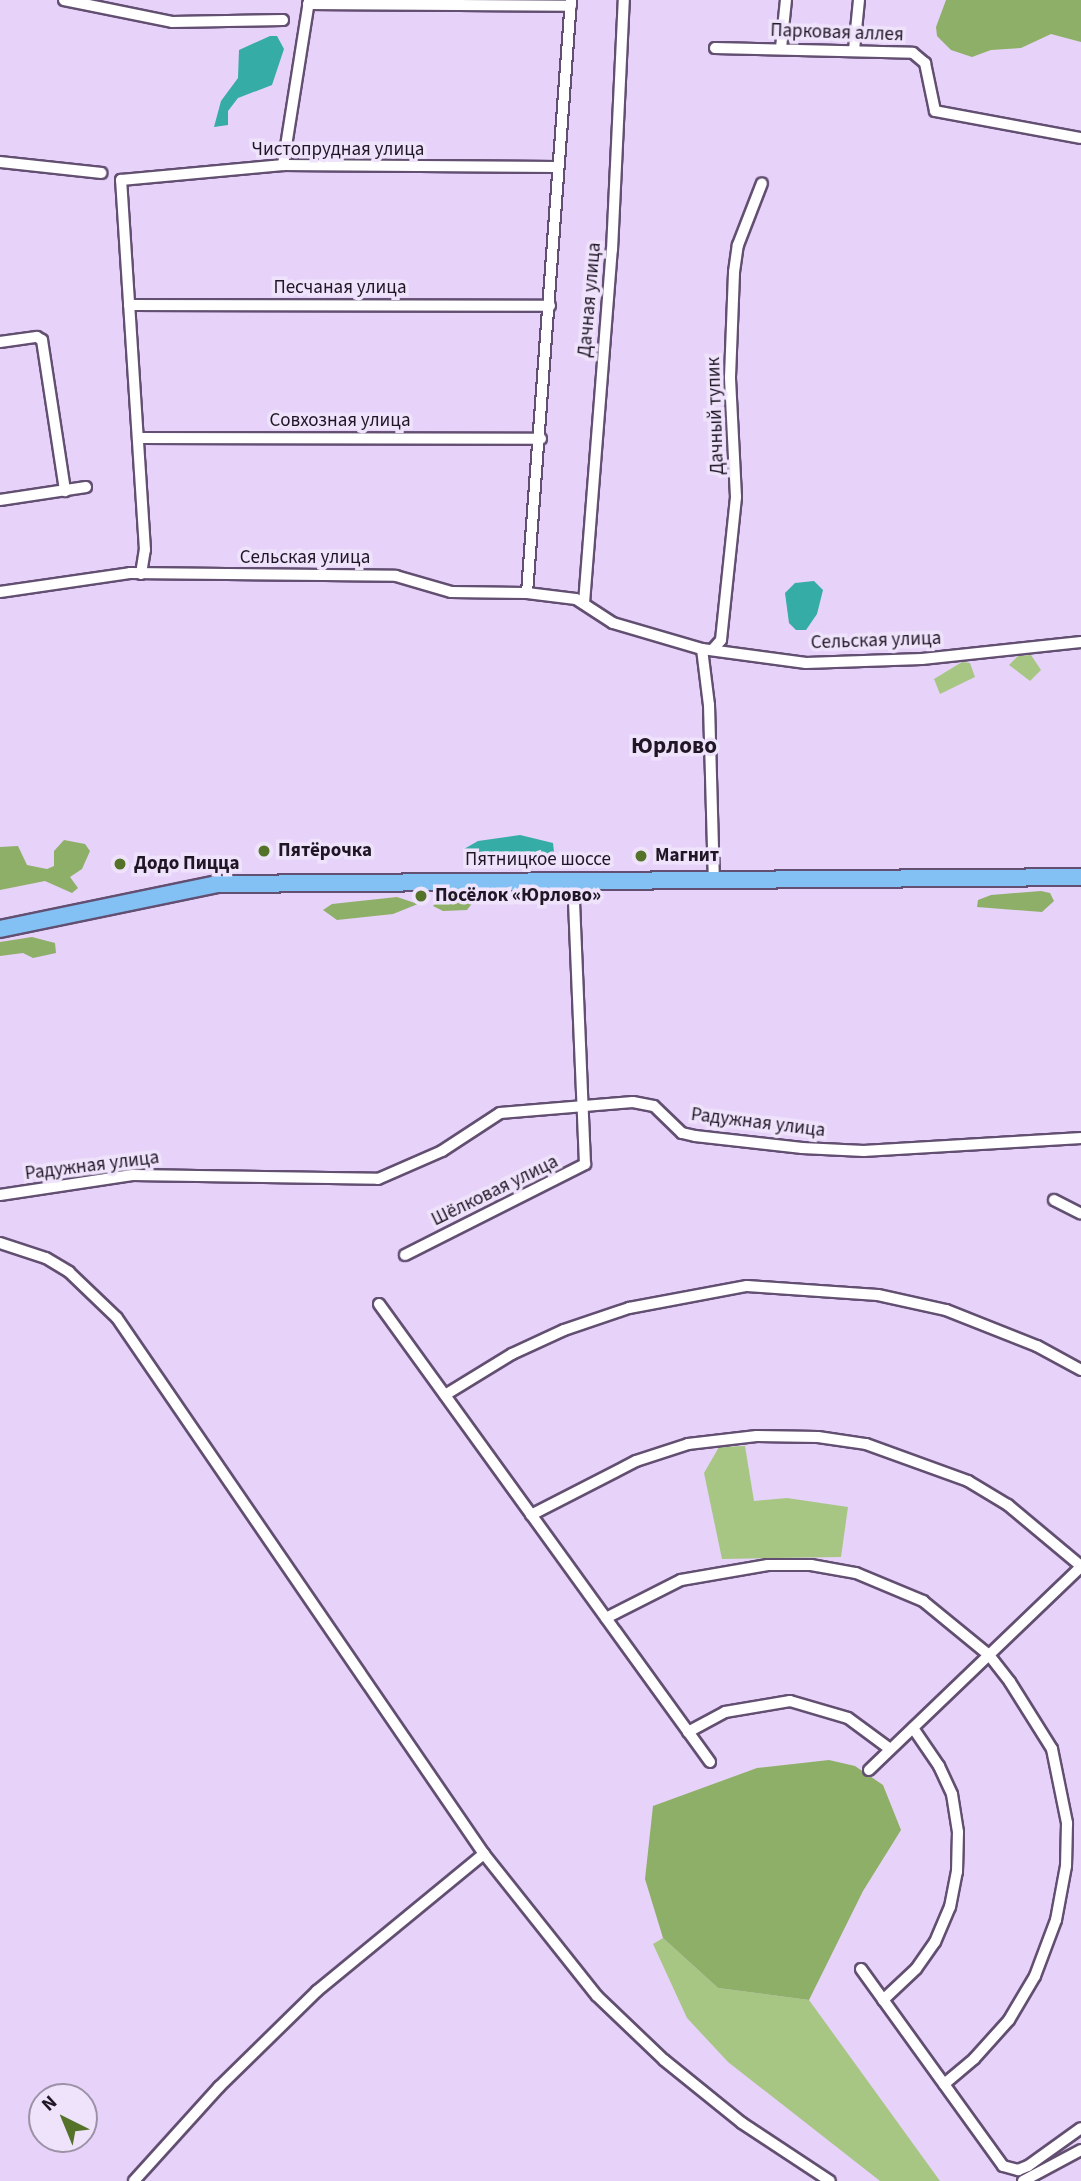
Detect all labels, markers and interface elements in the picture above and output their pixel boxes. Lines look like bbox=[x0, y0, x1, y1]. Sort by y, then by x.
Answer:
street label: Парковая аллея bbox=[770, 19, 904, 47]
street label: Чистопрудная улица bbox=[252, 139, 424, 161]
street label: Дачная улица bbox=[574, 242, 606, 358]
street label: Песчаная улица bbox=[273, 277, 407, 299]
street label: Дачный тупик bbox=[703, 357, 729, 475]
street label: Совхозная улица bbox=[269, 410, 411, 432]
street label: Сельская улица bbox=[240, 547, 370, 569]
street label: Сельская улица bbox=[810, 627, 942, 655]
district label: Юрлово bbox=[631, 732, 717, 760]
place label: Пятёрочка bbox=[278, 840, 372, 862]
marker: Пятёрочка bbox=[256, 843, 272, 859]
place label: Магнит bbox=[655, 845, 719, 867]
marker: Магнит bbox=[633, 848, 649, 864]
street label: Пятницкое шоссе bbox=[465, 849, 611, 871]
place label: Додо Пицца bbox=[134, 853, 240, 875]
marker: Додо Пицца bbox=[112, 856, 128, 872]
place label: Посёлок «Юрлово» bbox=[435, 885, 601, 907]
marker: Посёлок «Юрлово» bbox=[413, 888, 429, 904]
street label: Радужная улица bbox=[690, 1103, 826, 1143]
street label: Радужная улица bbox=[24, 1146, 160, 1186]
street label: Шёлковая улица bbox=[428, 1150, 562, 1232]
north arrow bbox=[28, 2083, 98, 2153]
text: N bbox=[36, 2090, 64, 2118]

